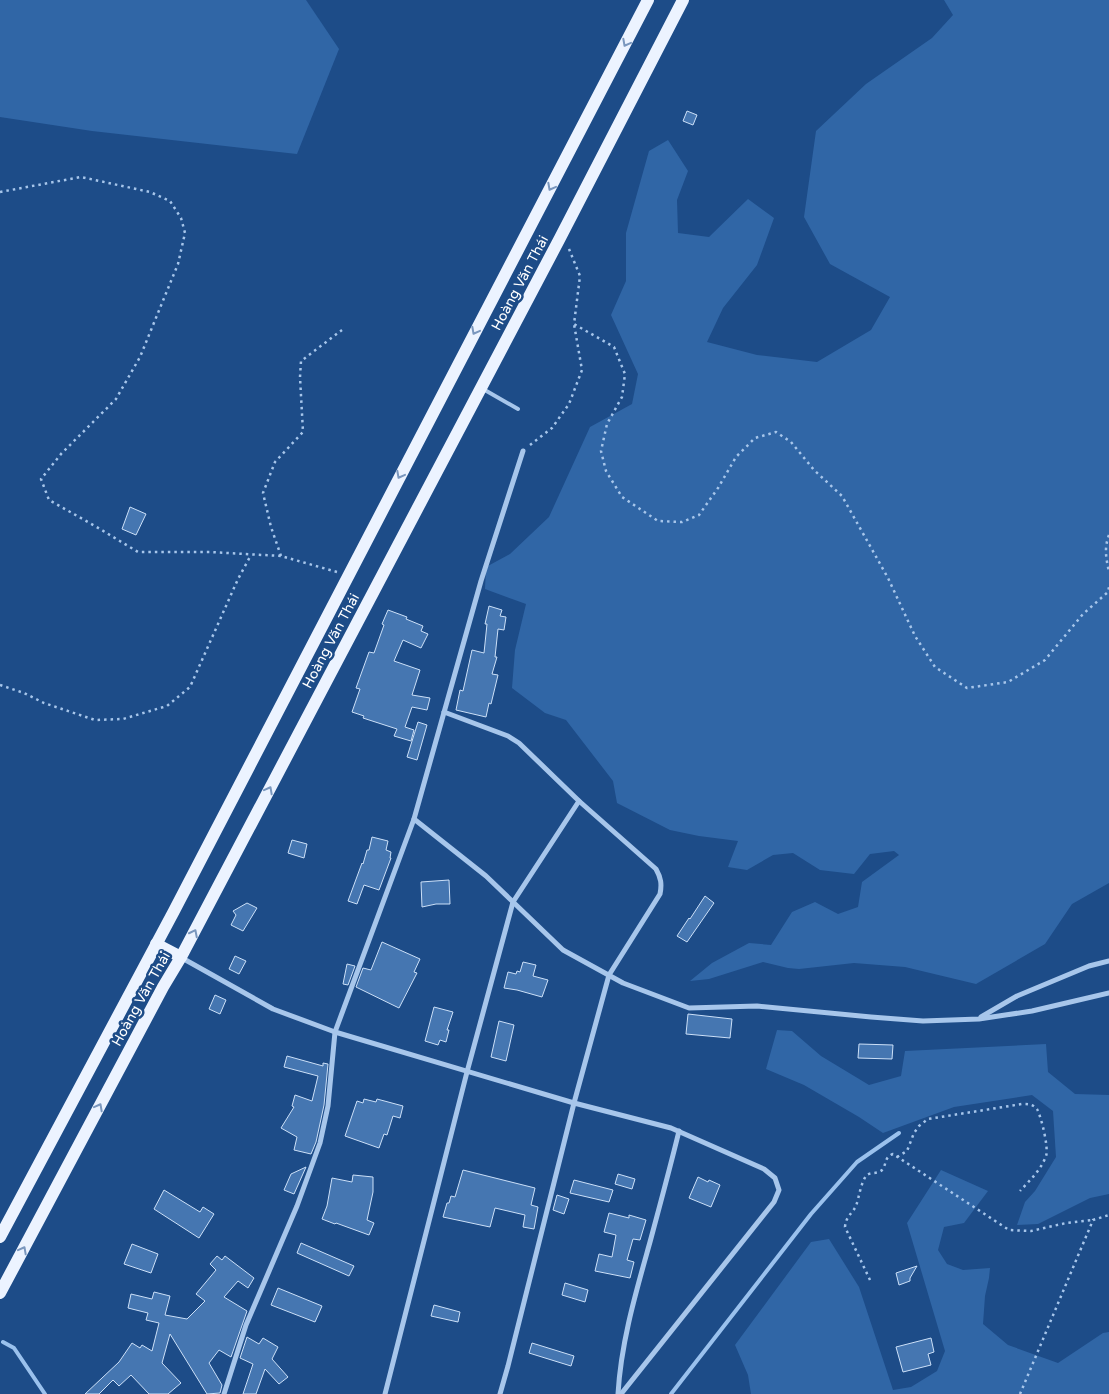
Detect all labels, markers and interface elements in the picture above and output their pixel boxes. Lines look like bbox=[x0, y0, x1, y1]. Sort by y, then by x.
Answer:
one-way arrow bbox=[622, 38, 632, 47]
one-way arrow bbox=[547, 182, 557, 191]
street label: Hoàng Văn Thái bbox=[488, 233, 552, 333]
one-way arrow bbox=[471, 326, 481, 335]
one-way arrow bbox=[396, 470, 406, 479]
street label: Hoàng Văn Thái bbox=[299, 591, 363, 691]
one-way arrow bbox=[263, 786, 273, 795]
one-way arrow bbox=[188, 930, 198, 939]
street label: Hoàng Văn Thái bbox=[108, 949, 174, 1049]
one-way arrow bbox=[93, 1103, 103, 1112]
one-way arrow bbox=[17, 1247, 27, 1256]

